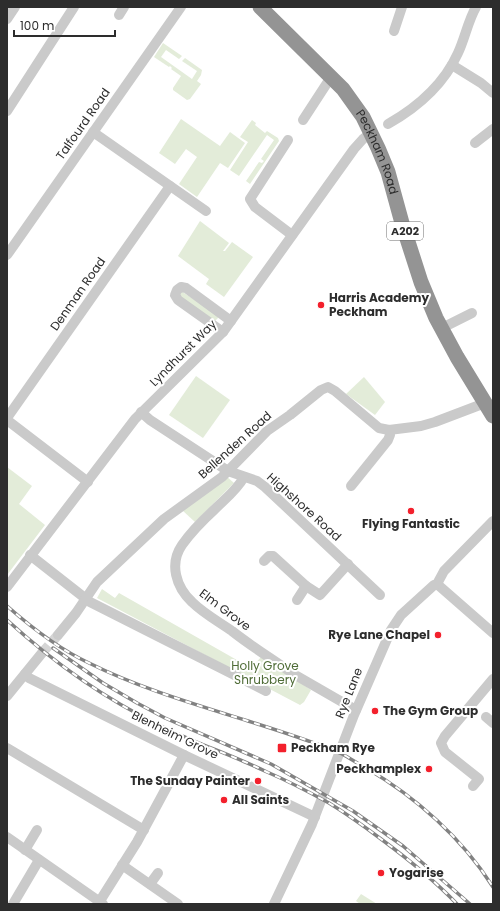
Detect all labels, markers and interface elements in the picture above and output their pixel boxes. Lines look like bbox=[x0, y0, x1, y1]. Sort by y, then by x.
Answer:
scale bar bbox=[14, 12, 115, 38]
text: 100 m bbox=[20, 17, 54, 34]
street label: Talfourd Road bbox=[52, 84, 114, 163]
street label: Peckham Road bbox=[352, 106, 403, 196]
road number: A202 bbox=[387, 222, 423, 240]
street label: Denman Road bbox=[46, 254, 109, 334]
place label: Harris Academy Peckham bbox=[329, 289, 429, 320]
marker: Harris Academy Peckham bbox=[316, 300, 326, 310]
street label: Lyndhurst Way bbox=[146, 315, 220, 390]
street label: Bellenden Road bbox=[194, 407, 275, 482]
street label: Highshore Road bbox=[263, 469, 345, 545]
marker: Flying Fantastic bbox=[406, 506, 416, 516]
place label: Flying Fantastic bbox=[362, 515, 460, 532]
street label: Elm Grove bbox=[196, 585, 255, 635]
place label: Rye Lane Chapel bbox=[328, 626, 430, 643]
marker: Rye Lane Chapel bbox=[433, 630, 443, 640]
park label: Holly Grove Shrubbery bbox=[231, 657, 299, 688]
street label: Rye Lane bbox=[331, 665, 366, 721]
place label: The Gym Group bbox=[383, 702, 478, 719]
street label: Blenheim Grove bbox=[129, 706, 222, 763]
marker: The Gym Group bbox=[370, 706, 380, 716]
place label: Peckham Rye bbox=[291, 739, 375, 756]
marker: Peckham Rye bbox=[276, 742, 288, 754]
place label: Peckhamplex bbox=[336, 760, 422, 777]
marker: Peckhamplex bbox=[424, 764, 434, 774]
place label: The Sunday Painter bbox=[130, 772, 250, 789]
marker: The Sunday Painter bbox=[253, 776, 263, 786]
place label: All Saints bbox=[232, 791, 289, 808]
marker: All Saints bbox=[219, 795, 229, 805]
place label: Yogarise bbox=[389, 864, 444, 881]
marker: Yogarise bbox=[376, 868, 386, 878]

